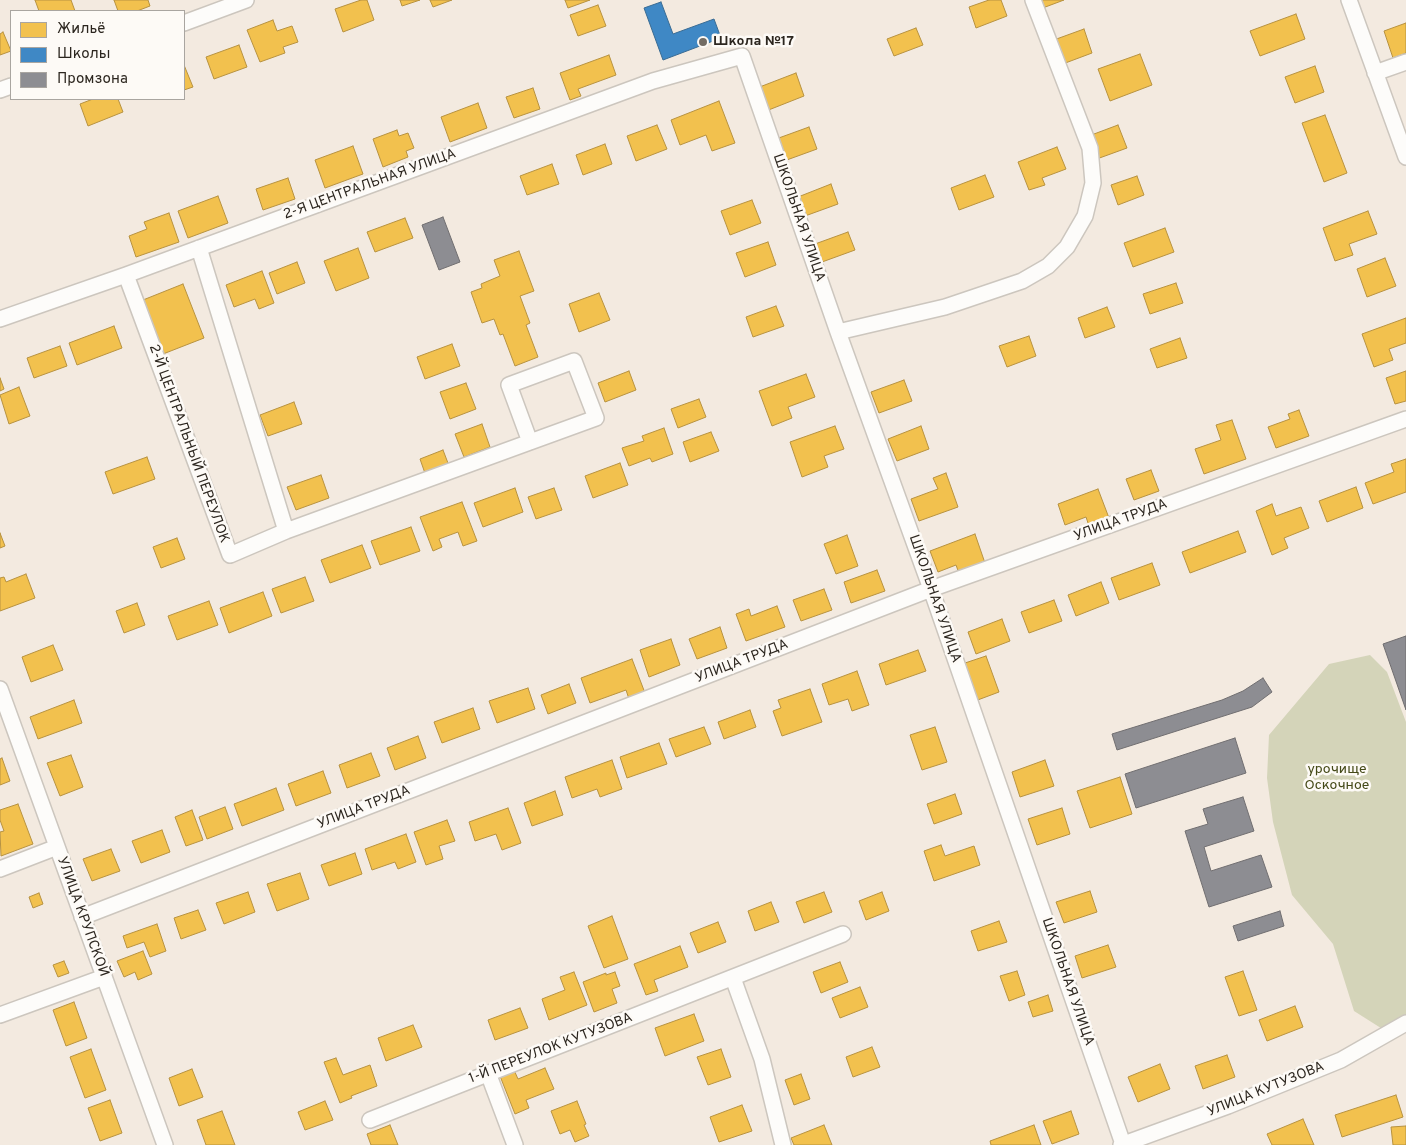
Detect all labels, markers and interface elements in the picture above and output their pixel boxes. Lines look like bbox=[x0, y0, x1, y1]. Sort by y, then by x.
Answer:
legend bbox=[10, 10, 185, 100]
text: Жильё bbox=[57, 20, 105, 39]
place label: Школа №17 bbox=[713, 34, 794, 50]
marker: Школа №17 bbox=[697, 36, 709, 48]
text: Школы bbox=[57, 45, 111, 64]
text: Промзона bbox=[57, 70, 128, 89]
street label: 2-Я ЦЕНТРАЛЬНАЯ УЛИЦА bbox=[281, 146, 459, 224]
street label: ШКОЛЬНАЯ УЛИЦА bbox=[768, 152, 828, 284]
street label: 2-Й ЦЕНТРАЛЬНЫЙ ПЕРЕУЛОК bbox=[144, 342, 232, 546]
street label: УЛИЦА ТРУДА bbox=[1072, 496, 1170, 546]
street label: ШКОЛЬНАЯ УЛИЦА bbox=[904, 533, 964, 665]
street label: УЛИЦА ТРУДА bbox=[693, 637, 791, 687]
park label: урочище Оскочное bbox=[1305, 762, 1369, 794]
street label: УЛИЦА ТРУДА bbox=[315, 783, 413, 833]
street label: УЛИЦА КРУПСКОЙ bbox=[52, 855, 112, 979]
street label: ШКОЛЬНАЯ УЛИЦА bbox=[1037, 916, 1097, 1048]
street label: 1-Й ПЕРЕУЛОК КУТУЗОВА bbox=[467, 1010, 635, 1088]
street label: УЛИЦА КУТУЗОВА bbox=[1205, 1059, 1327, 1121]

